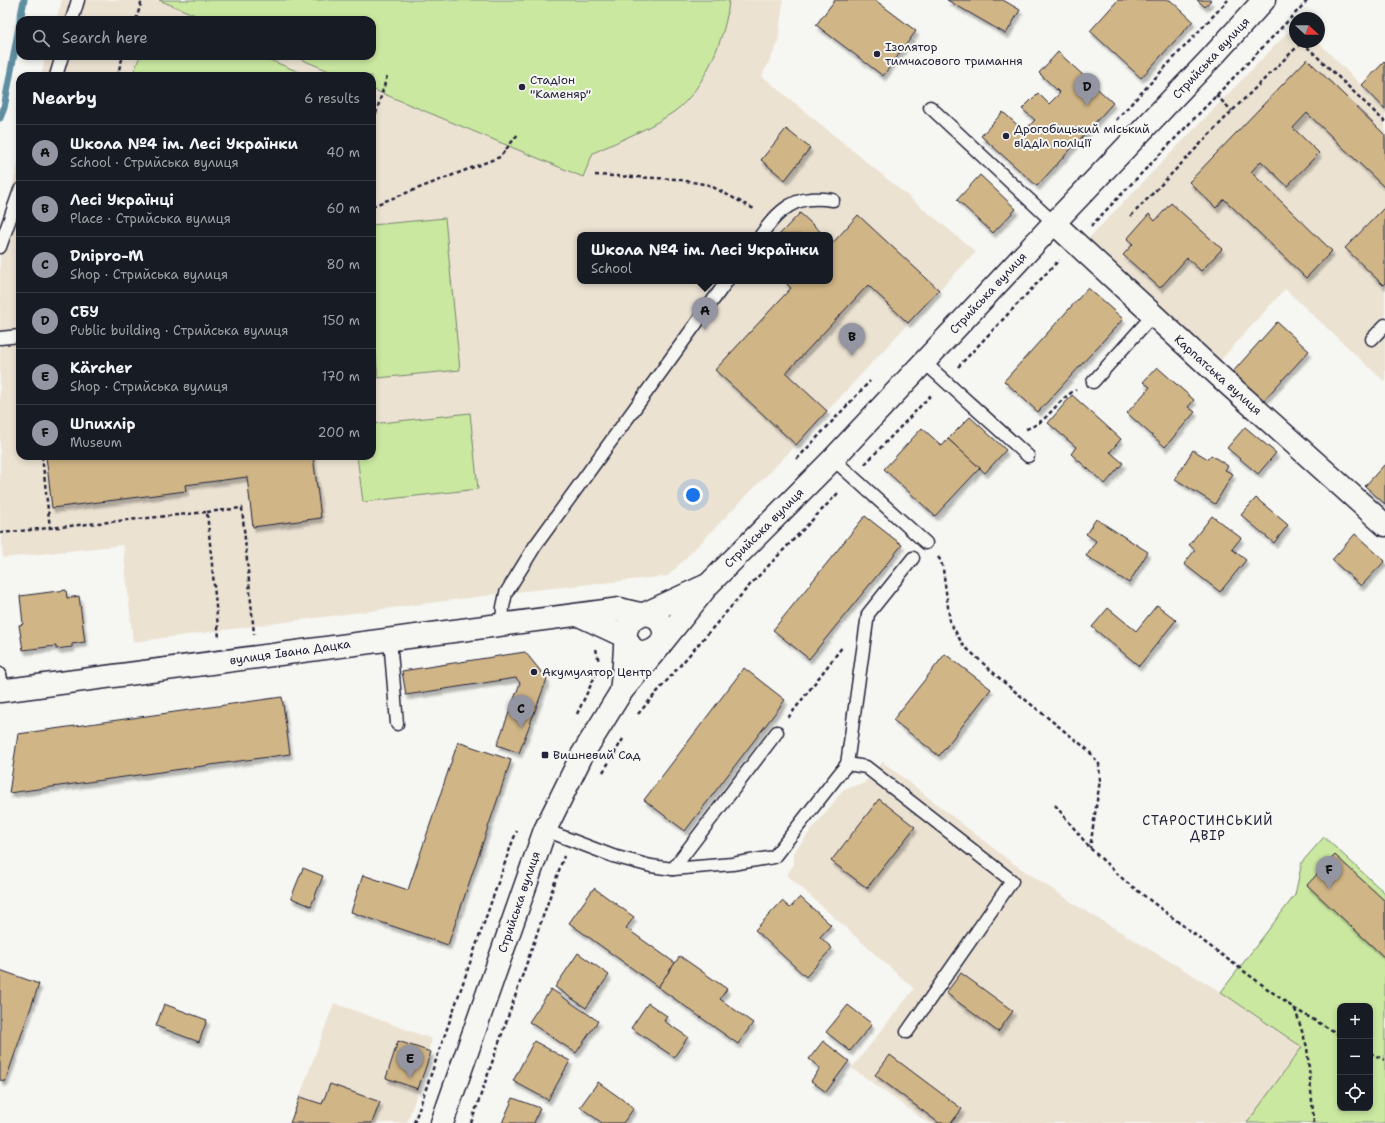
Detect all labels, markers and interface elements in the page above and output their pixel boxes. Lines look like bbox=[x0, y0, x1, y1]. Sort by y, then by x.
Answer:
north arrow bbox=[1289, 12, 1325, 48]
street label: Стрийська вулиця bbox=[1169, 14, 1253, 102]
search box bbox=[16, 16, 376, 60]
icon: search bbox=[30, 27, 52, 49]
text: Search here bbox=[62, 28, 148, 48]
place label: Ізолятор тимчасового тримання bbox=[885, 39, 1023, 69]
marker: Ізолятор тимчасового тримання bbox=[872, 49, 882, 59]
place label: Стадіон "Каменяр" bbox=[530, 72, 591, 102]
pin: D bbox=[1074, 73, 1100, 106]
marker: Стадіон "Каменяр" bbox=[517, 82, 527, 92]
text: Nearby bbox=[32, 87, 97, 109]
text: 6 results bbox=[304, 90, 360, 107]
place label: Дрогобицький міський відділ поліції bbox=[1014, 121, 1150, 151]
marker: Дрогобицький міський відділ поліції bbox=[1001, 131, 1011, 141]
text: Школа №4 ім. Лесі Українки bbox=[70, 134, 298, 154]
text: A bbox=[40, 144, 50, 161]
text: 40 m bbox=[326, 144, 360, 161]
text: School · Стрийська вулиця bbox=[70, 154, 239, 171]
text: Лесі Українці bbox=[70, 190, 174, 210]
text: B bbox=[41, 200, 49, 217]
text: 60 m bbox=[327, 200, 360, 217]
text: Place · Стрийська вулиця bbox=[70, 210, 231, 227]
popup bbox=[577, 232, 833, 284]
text: Школа №4 ім. Лесі Українки bbox=[591, 240, 819, 260]
text: Dnipro-M bbox=[70, 246, 144, 266]
street label: Стрийська вулиця bbox=[946, 249, 1030, 337]
text: C bbox=[41, 256, 49, 273]
text: 80 m bbox=[326, 256, 360, 273]
text: School bbox=[591, 260, 632, 277]
text: Shop · Стрийська вулиця bbox=[70, 266, 228, 283]
pin: A bbox=[692, 297, 718, 330]
text: СБУ bbox=[70, 302, 99, 322]
text: D bbox=[40, 312, 50, 329]
text: 150 m bbox=[322, 312, 360, 329]
text: Public building · Стрийська вулиця bbox=[70, 322, 288, 339]
pin: B bbox=[839, 323, 865, 356]
street label: Карпатська вулиця bbox=[1171, 331, 1265, 419]
text: Kärcher bbox=[70, 358, 132, 378]
text: E bbox=[41, 368, 49, 385]
text: 170 m bbox=[322, 368, 360, 385]
text: Shop · Стрийська вулиця bbox=[70, 378, 228, 395]
text: Шпихлір bbox=[70, 414, 135, 434]
text: F bbox=[41, 424, 49, 441]
text: 200 m bbox=[318, 424, 360, 441]
text: Museum bbox=[70, 434, 122, 451]
your location bbox=[683, 485, 703, 505]
street label: Стрийська вулиця bbox=[721, 485, 807, 571]
street label: вулиця Івана Дацка bbox=[228, 636, 352, 668]
place label: Акумулятор Центр bbox=[542, 664, 652, 680]
marker: Акумулятор Центр bbox=[529, 667, 539, 677]
pin: C bbox=[508, 695, 534, 728]
place label: Вишневий Сад bbox=[553, 747, 641, 763]
marker: Вишневий Сад bbox=[540, 750, 550, 760]
district label: СТАРОСТИНСЬКИЙ ДВІР bbox=[1142, 811, 1274, 844]
street label: Стрийська вулиця bbox=[494, 849, 544, 955]
pin: F bbox=[1316, 856, 1342, 889]
map controls bbox=[1337, 1003, 1373, 1111]
button: + bbox=[1337, 1003, 1373, 1039]
button: − bbox=[1337, 1039, 1373, 1075]
pin: E bbox=[397, 1045, 423, 1078]
button: locate bbox=[1337, 1075, 1373, 1111]

